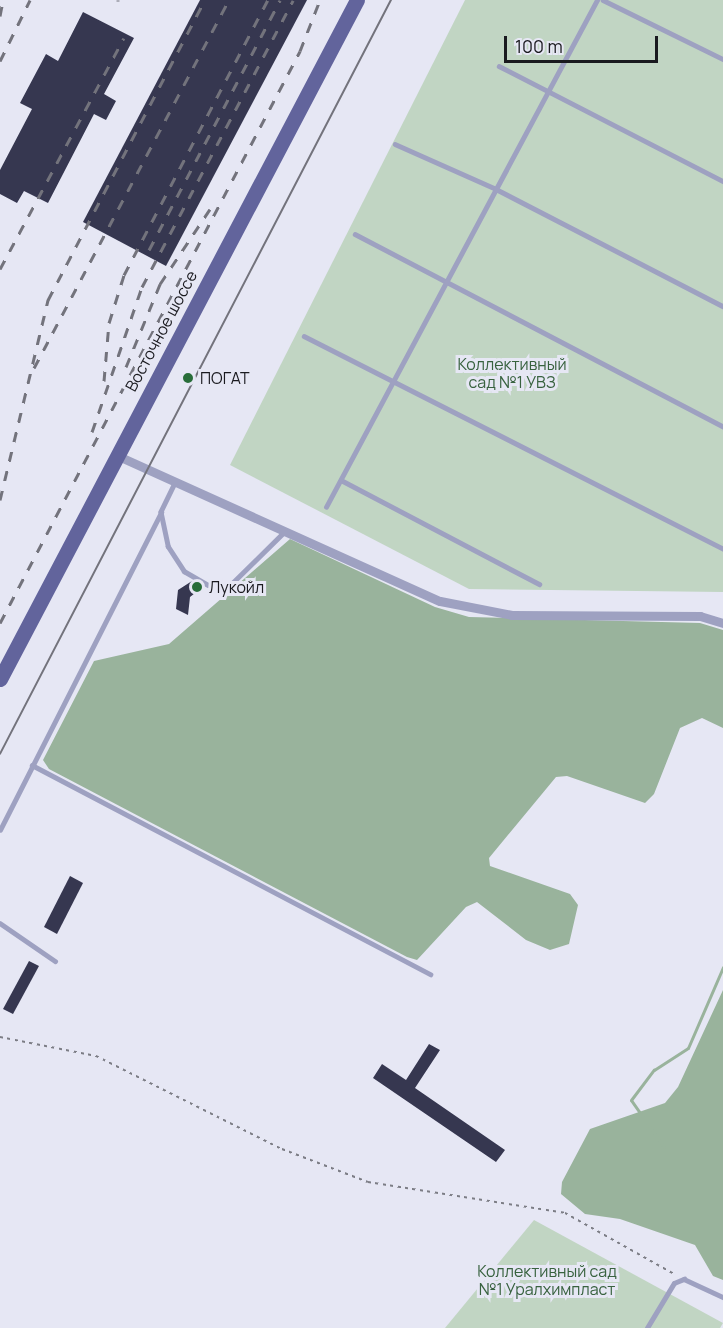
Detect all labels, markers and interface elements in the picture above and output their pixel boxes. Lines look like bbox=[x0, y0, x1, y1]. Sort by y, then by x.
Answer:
scale bar bbox=[507, 24, 662, 62]
text: 100 m bbox=[515, 34, 563, 58]
street label: Восточное шоссе bbox=[121, 267, 201, 395]
park label: Коллективный сад №1 УВЗ bbox=[457, 354, 567, 392]
place label: ПОГАТ bbox=[200, 368, 250, 388]
marker: ПОГАТ bbox=[181, 371, 195, 385]
place label: Лукойл bbox=[209, 577, 264, 597]
marker: Лукойл bbox=[190, 580, 204, 594]
park label: Коллективный сад №1 Уралхимпласт bbox=[477, 1261, 617, 1299]

